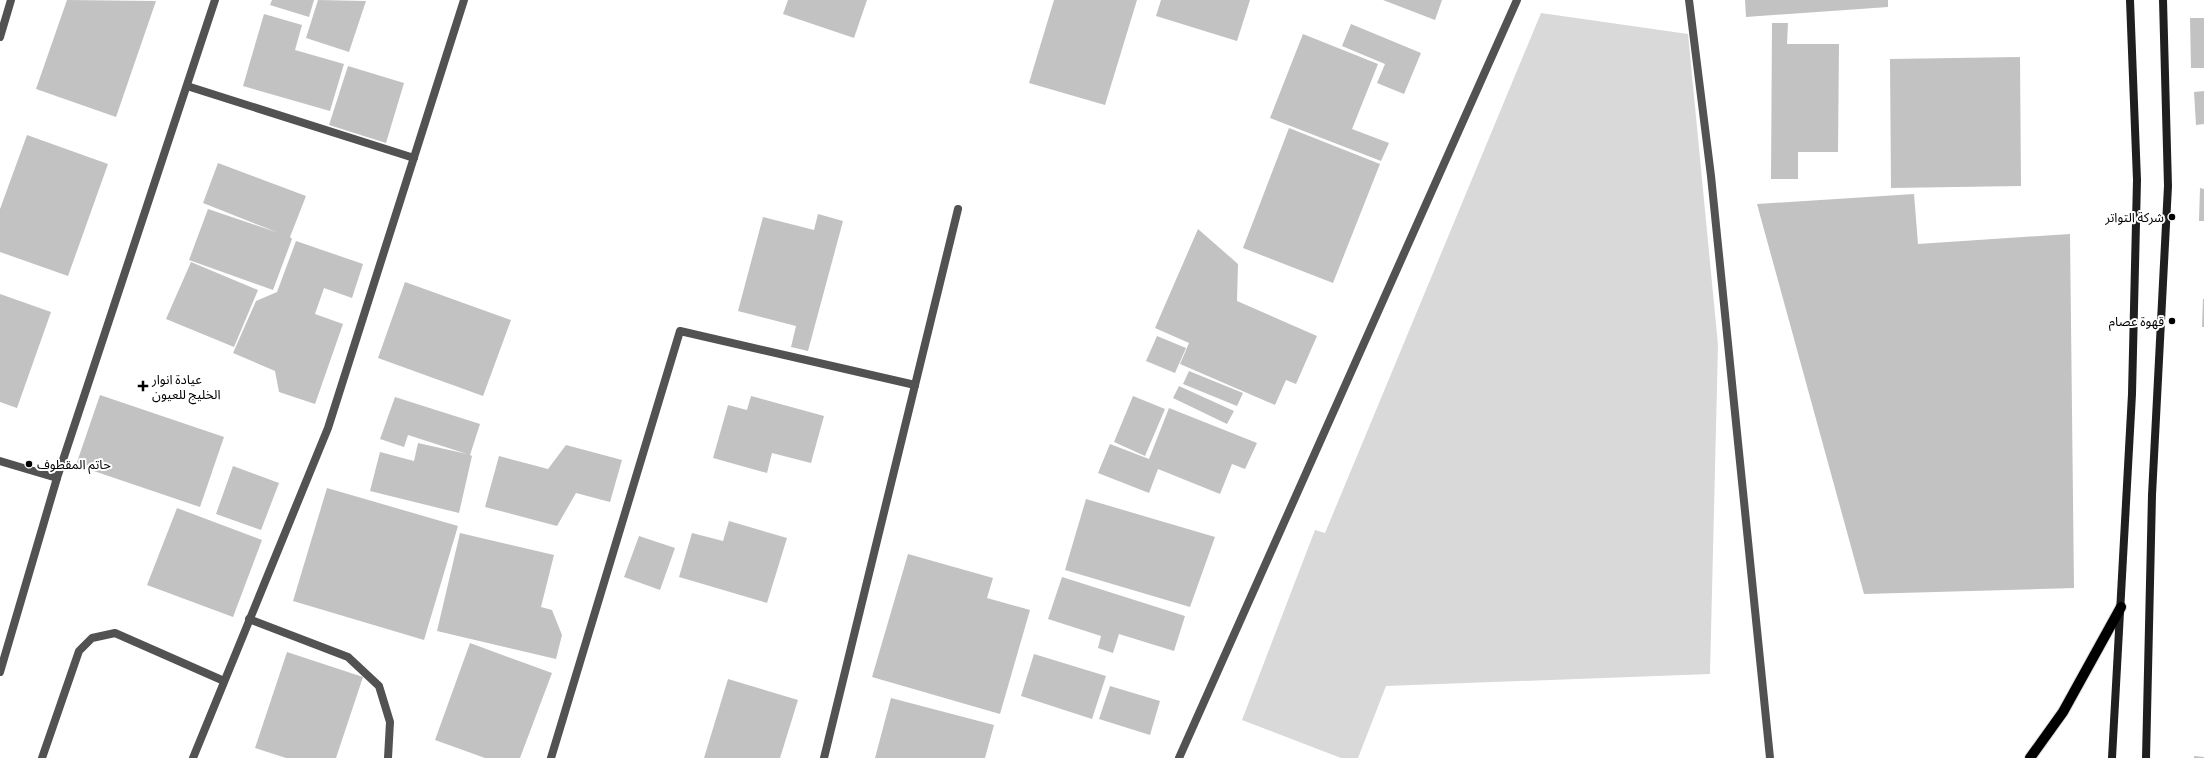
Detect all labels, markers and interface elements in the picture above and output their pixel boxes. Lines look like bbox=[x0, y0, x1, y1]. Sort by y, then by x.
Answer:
place label: شركة التواتر bbox=[2104, 209, 2164, 225]
marker: شركة التواتر bbox=[2167, 212, 2177, 222]
place label: قهوة عصام bbox=[2109, 313, 2164, 331]
marker: قهوة عصام bbox=[2167, 316, 2177, 326]
place label: عيادة انوار الخليج للعيون bbox=[151, 371, 220, 405]
marker: عيادة انوار الخليج للعيون bbox=[137, 380, 149, 392]
place label: حاتم المقطوف bbox=[37, 456, 111, 475]
marker: حاتم المقطوف bbox=[24, 459, 34, 469]

